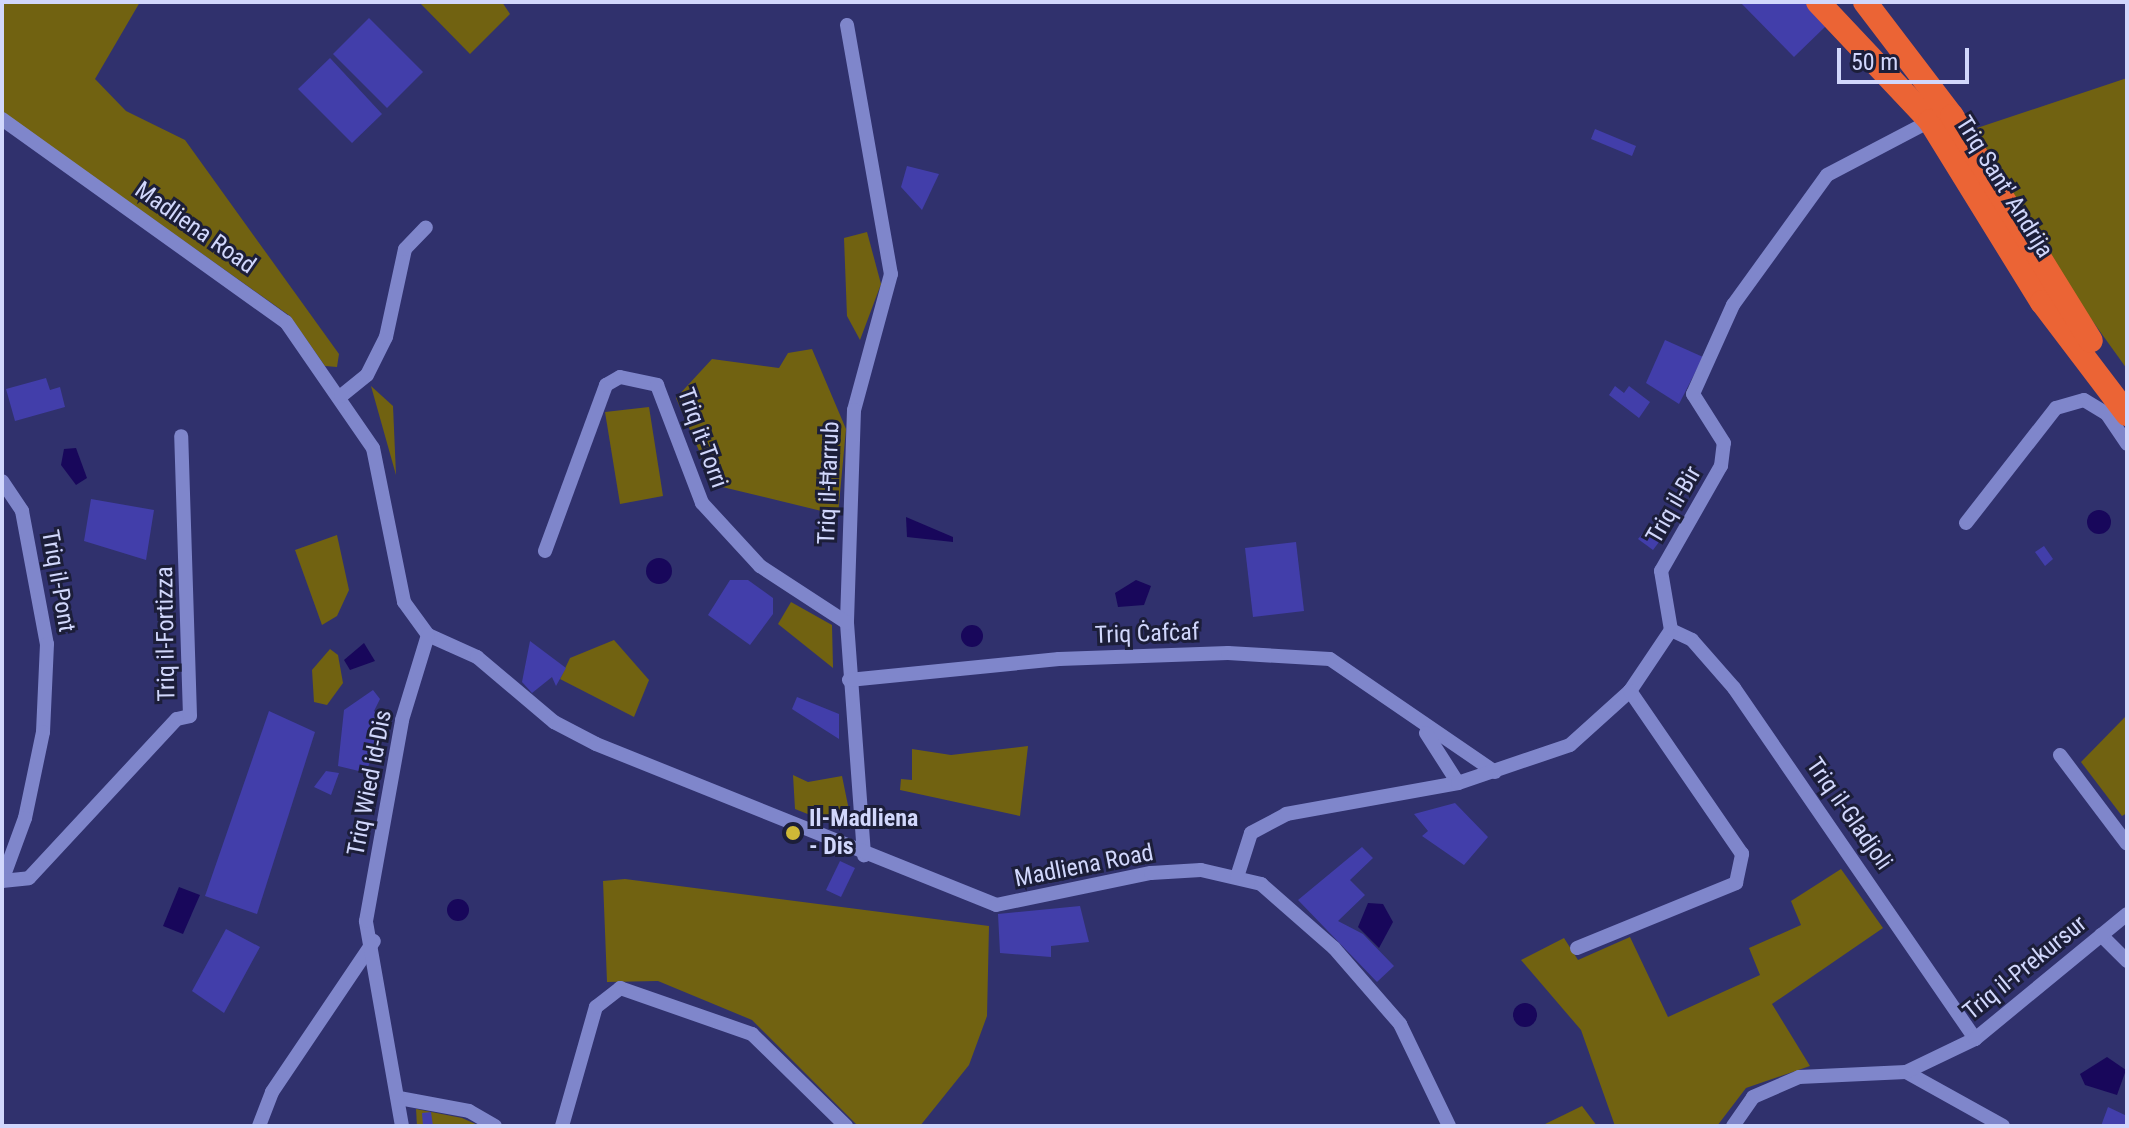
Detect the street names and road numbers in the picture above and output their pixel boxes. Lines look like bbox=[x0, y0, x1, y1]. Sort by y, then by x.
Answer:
street label: Triq Sant' Andrija bbox=[1949, 111, 2059, 263]
street label: Madliena Road bbox=[129, 176, 261, 280]
street label: Triq it-Torri bbox=[671, 384, 733, 492]
street label: Triq il-Ħarrub bbox=[812, 421, 846, 545]
street label: Triq il-Bir bbox=[1640, 461, 1708, 549]
street label: Triq il-Pont bbox=[35, 528, 81, 634]
street label: Triq il-Fortizza bbox=[150, 566, 182, 702]
street label: Triq Ċafċaf bbox=[1094, 618, 1200, 650]
street label: Triq Wied id-Dis bbox=[342, 708, 398, 858]
street label: Triq il-Gladjoli bbox=[1800, 752, 1898, 876]
street label: Madliena Road bbox=[1012, 838, 1156, 894]
street label: Triq il-Prekursur bbox=[1958, 910, 2092, 1026]

